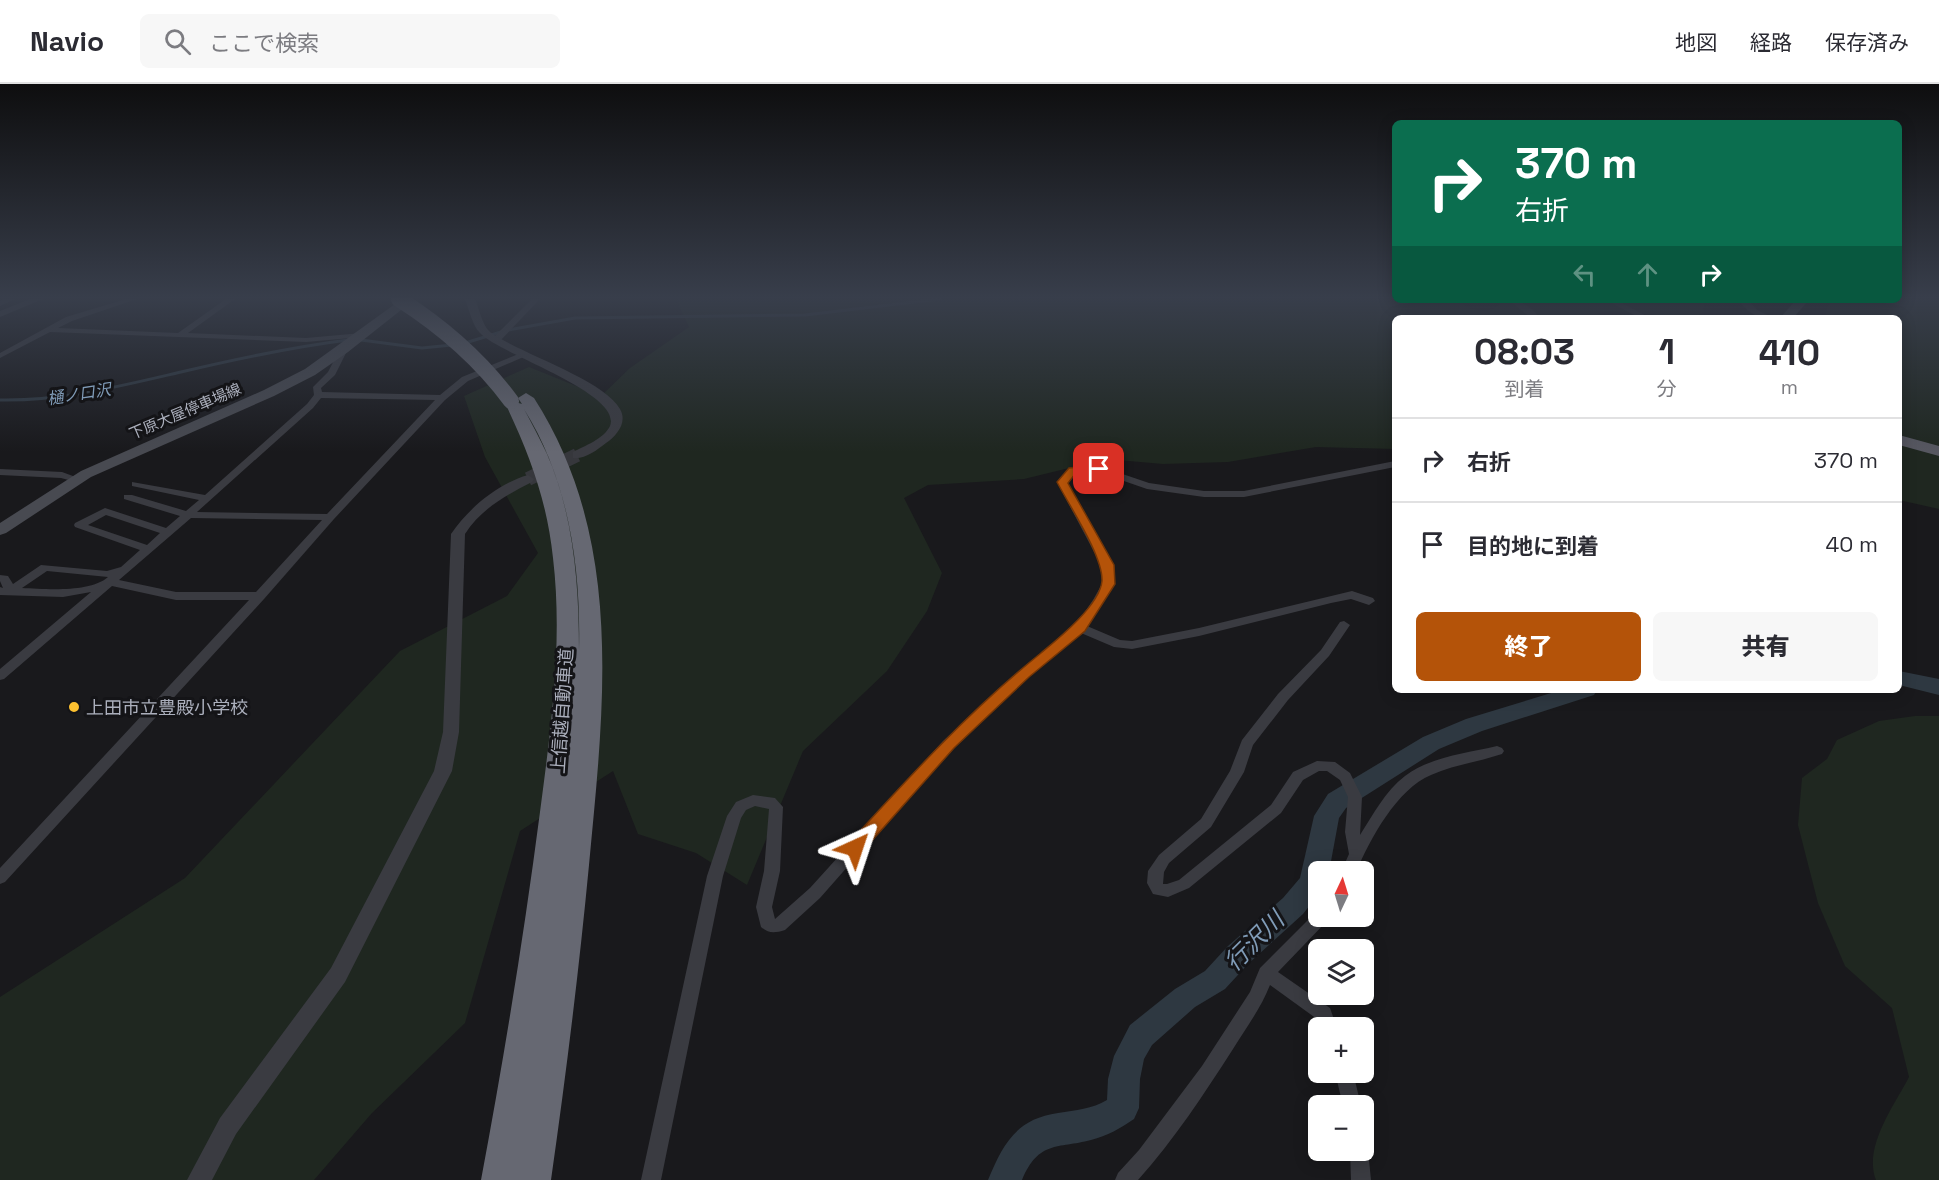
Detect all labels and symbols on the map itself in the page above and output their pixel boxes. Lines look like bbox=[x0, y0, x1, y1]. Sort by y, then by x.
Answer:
water label: 樋ノ口沢 bbox=[46, 378, 114, 409]
street label: 下原大屋停車場線 bbox=[126, 379, 244, 443]
pin bbox=[1073, 443, 1124, 494]
street label: 上信越自動車道 bbox=[546, 647, 578, 775]
place label: 上田市立豊殿小学校 bbox=[86, 696, 248, 719]
marker: 上田市立豊殿小学校 bbox=[67, 700, 81, 714]
position arrow bbox=[823, 816, 887, 880]
north arrow bbox=[1308, 861, 1374, 927]
water label: 行沢川 bbox=[1218, 902, 1293, 977]

